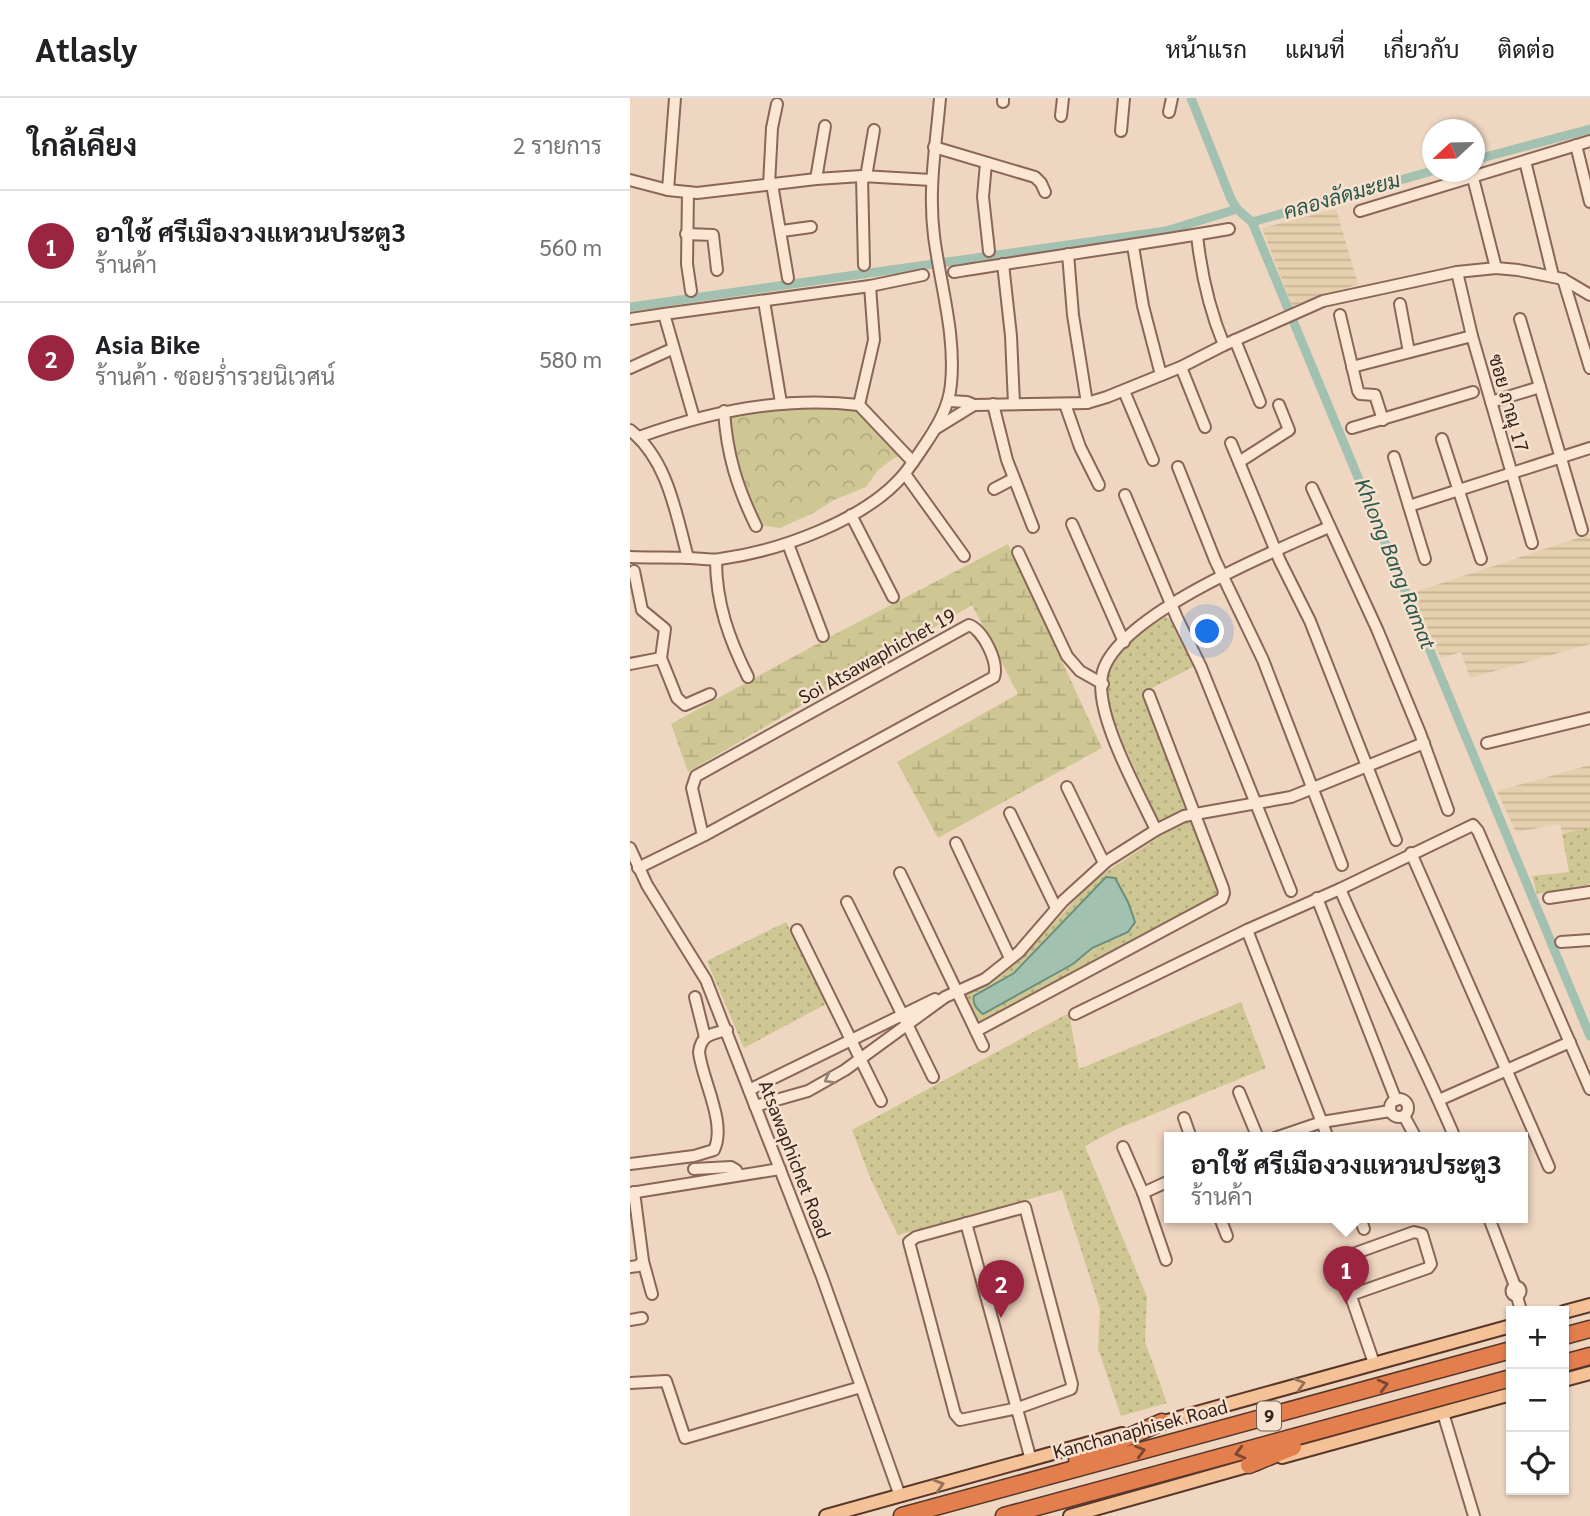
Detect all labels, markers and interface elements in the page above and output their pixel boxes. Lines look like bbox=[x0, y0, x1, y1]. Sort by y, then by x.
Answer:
text: Atlasly bbox=[35, 27, 138, 70]
text: หน้าแรก bbox=[1166, 32, 1247, 64]
text: แผนที่ bbox=[1285, 32, 1345, 64]
text: เกี่ยวกับ bbox=[1383, 32, 1460, 64]
text: ติดต่อ bbox=[1498, 32, 1555, 64]
north arrow bbox=[1422, 119, 1485, 182]
text: ใกล้เคียง bbox=[28, 124, 137, 163]
text: 2 รายการ bbox=[513, 129, 602, 159]
water label: คลองลัดมะยม bbox=[1280, 165, 1403, 224]
text: อาใช้ ศรีเมืองวงแหวนประตู3 bbox=[95, 214, 406, 248]
text: 1 bbox=[45, 231, 58, 261]
text: 560 m bbox=[539, 231, 602, 261]
text: ร้านค้า bbox=[95, 248, 157, 278]
text: Asia Bike bbox=[95, 326, 200, 360]
text: 2 bbox=[45, 343, 58, 373]
text: 580 m bbox=[539, 343, 602, 373]
street label: ซอย ภาณุ 17 bbox=[1483, 351, 1535, 455]
text: ร้านค้า · ซอยร่ำรวยนิเวศน์ bbox=[95, 360, 335, 390]
water label: Khlong Bang Ramat bbox=[1350, 474, 1443, 653]
street label: Soi Atsawaphichet 19 bbox=[794, 602, 959, 708]
your location bbox=[1190, 614, 1224, 648]
one-way arrow bbox=[824, 1071, 836, 1084]
street label: Atsawaphichet Road bbox=[755, 1076, 837, 1241]
popup bbox=[1164, 1132, 1528, 1223]
text: อาใช้ ศรีเมืองวงแหวนประตู3 bbox=[1191, 1146, 1501, 1180]
text: ร้านค้า bbox=[1191, 1180, 1253, 1210]
pin: 1 bbox=[1323, 1246, 1369, 1304]
pin: 2 bbox=[978, 1260, 1024, 1318]
map controls bbox=[1506, 1306, 1569, 1495]
button: + bbox=[1506, 1306, 1569, 1369]
button: − bbox=[1506, 1369, 1569, 1432]
one-way arrow bbox=[1293, 1378, 1305, 1393]
one-way arrow bbox=[1377, 1379, 1389, 1393]
street label: Kanchanaphisek Road bbox=[1050, 1393, 1230, 1463]
road number: 9 bbox=[1257, 1401, 1281, 1430]
button: locate bbox=[1506, 1432, 1569, 1495]
one-way arrow bbox=[1234, 1444, 1246, 1459]
one-way arrow bbox=[1134, 1445, 1146, 1459]
one-way arrow bbox=[933, 1479, 945, 1494]

